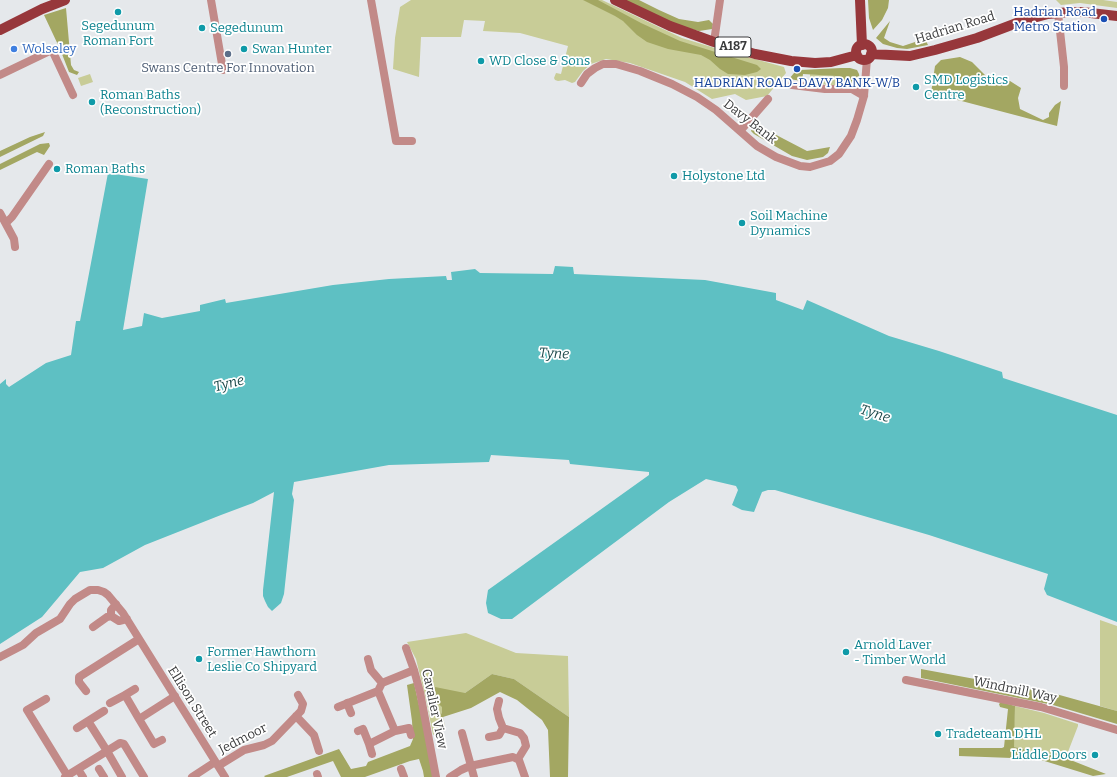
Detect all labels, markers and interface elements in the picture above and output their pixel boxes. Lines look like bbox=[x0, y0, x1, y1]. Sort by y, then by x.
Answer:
place label: Hadrian Road Metro Station bbox=[1013, 4, 1096, 35]
marker: Segedunum Roman Fort bbox=[113, 7, 123, 17]
street label: Hadrian Road bbox=[913, 8, 997, 48]
marker: Hadrian Road Metro Station bbox=[1099, 14, 1109, 24]
place label: Segedunum Roman Fort bbox=[81, 18, 155, 49]
place label: Segedunum bbox=[210, 20, 283, 36]
marker: Segedunum bbox=[197, 23, 207, 33]
road number: A187 bbox=[715, 37, 751, 57]
place label: Wolseley bbox=[22, 41, 76, 57]
place label: Swan Hunter bbox=[252, 41, 331, 57]
marker: Wolseley bbox=[9, 44, 19, 54]
marker: Swan Hunter bbox=[239, 44, 249, 54]
marker: Swans Centre For Innovation bbox=[223, 49, 233, 59]
place label: WD Close & Sons bbox=[489, 53, 590, 69]
marker: WD Close & Sons bbox=[476, 56, 486, 66]
place label: Swans Centre For Innovation bbox=[141, 60, 315, 76]
marker: HADRIAN ROAD-DAVY BANK-W/B bbox=[792, 64, 802, 74]
place label: SMD Logistics Centre bbox=[924, 72, 1008, 103]
place label: HADRIAN ROAD-DAVY BANK-W/B bbox=[694, 75, 900, 91]
marker: SMD Logistics Centre bbox=[911, 82, 921, 92]
place label: Roman Baths (Reconstruction) bbox=[100, 87, 201, 118]
street label: Davy Bank bbox=[720, 96, 780, 148]
marker: Roman Baths (Reconstruction) bbox=[87, 97, 97, 107]
place label: Roman Baths bbox=[65, 161, 145, 177]
marker: Roman Baths bbox=[52, 164, 62, 174]
place label: Holystone Ltd bbox=[682, 168, 765, 184]
marker: Holystone Ltd bbox=[669, 171, 679, 181]
place label: Soil Machine Dynamics bbox=[750, 208, 828, 239]
marker: Soil Machine Dynamics bbox=[737, 218, 747, 228]
water label: Tyne bbox=[538, 345, 570, 363]
water label: Tyne bbox=[212, 372, 246, 396]
water label: Tyne bbox=[858, 402, 892, 426]
place label: Arnold Laver - Timber World bbox=[854, 637, 946, 668]
place label: Former Hawthorn Leslie Co Shipyard bbox=[207, 644, 317, 675]
marker: Arnold Laver - Timber World bbox=[841, 647, 851, 657]
marker: Former Hawthorn Leslie Co Shipyard bbox=[194, 654, 204, 664]
street label: Ellison Street bbox=[164, 664, 220, 740]
street label: Cavalier View bbox=[418, 668, 450, 750]
street label: Windmill Way bbox=[972, 674, 1058, 706]
street label: Jedmoor bbox=[216, 720, 270, 758]
place label: Tradeteam DHL bbox=[946, 726, 1041, 742]
marker: Tradeteam DHL bbox=[933, 729, 943, 739]
place label: Liddle Doors bbox=[1011, 747, 1087, 763]
marker: Liddle Doors bbox=[1090, 750, 1100, 760]

